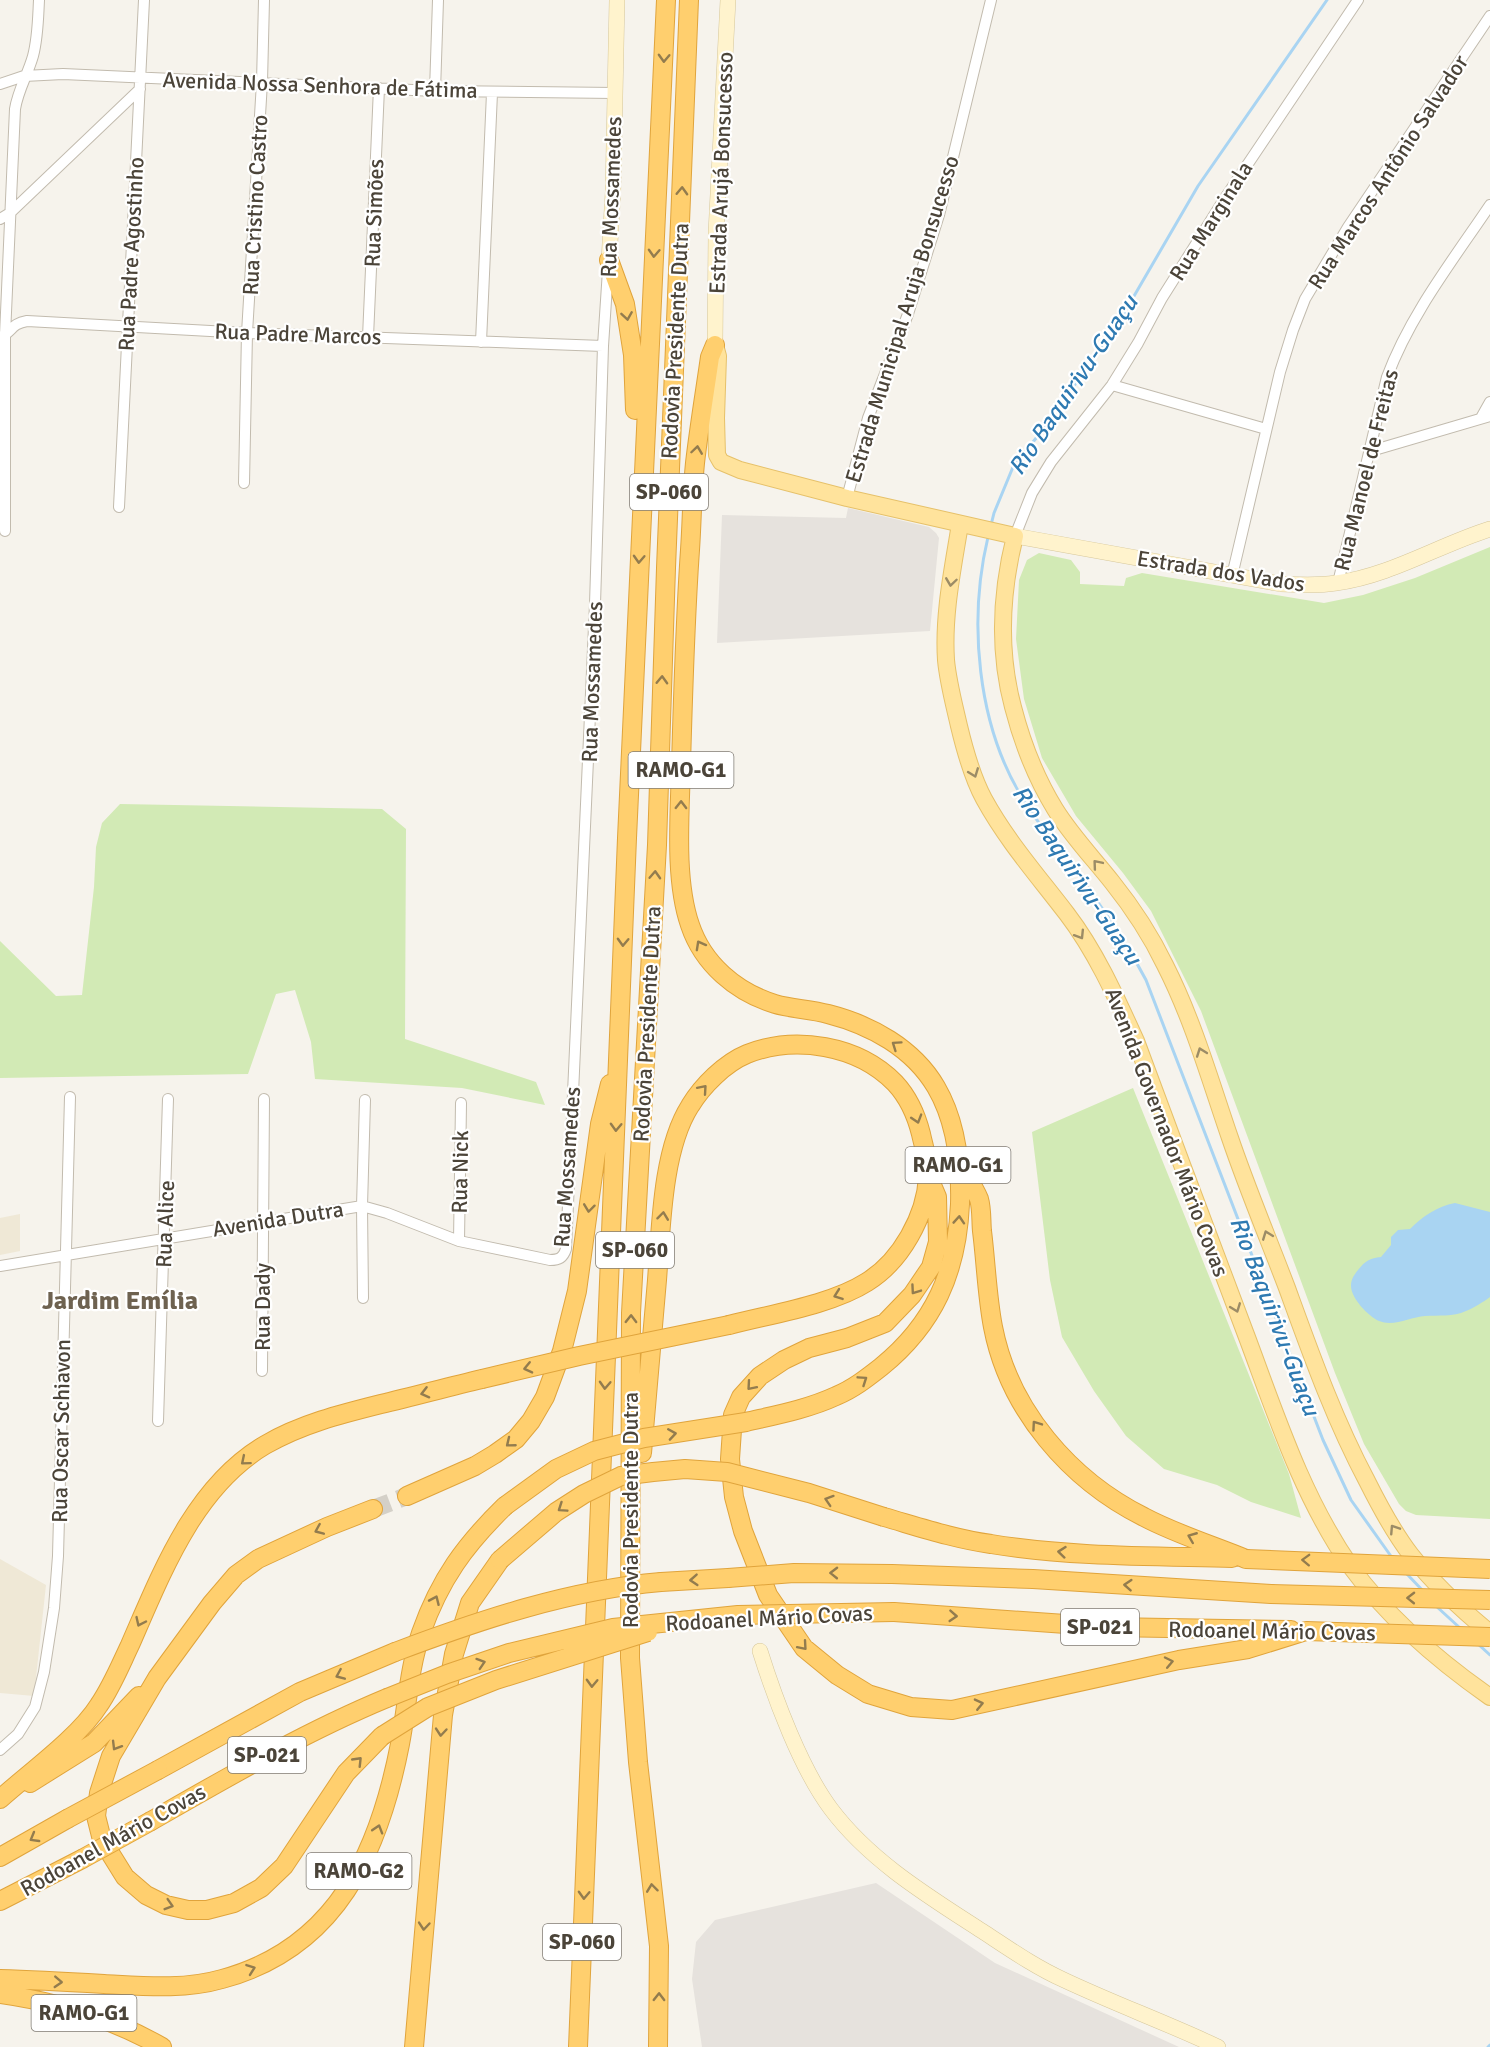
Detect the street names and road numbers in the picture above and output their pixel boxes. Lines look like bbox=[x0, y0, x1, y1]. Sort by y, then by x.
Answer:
street label: Rua Marcos Antônio Salvador bbox=[1302, 50, 1474, 294]
street label: Estrada Arujá Bonsucesso bbox=[703, 51, 739, 295]
street label: Avenida Nossa Senhora de Fátima bbox=[162, 66, 478, 104]
street label: Rua Cristino Castro bbox=[237, 114, 273, 296]
street label: Rua Mossamedes bbox=[595, 116, 627, 278]
street label: Estrada Municipal Aruja Bonsucesso bbox=[839, 152, 965, 486]
street label: Rua Padre Agostinho bbox=[112, 156, 150, 352]
street label: Rua Marginala bbox=[1164, 156, 1258, 286]
street label: Rua Simões bbox=[359, 158, 389, 268]
street label: Rodovia Presidente Dutra bbox=[655, 222, 695, 460]
street label: Rua Padre Marcos bbox=[214, 318, 382, 350]
street label: Rua Manoel de Freitas bbox=[1328, 366, 1404, 574]
road number: SP-060 bbox=[630, 474, 708, 510]
street label: Estrada dos Vados bbox=[1135, 544, 1307, 598]
street label: Rua Mossamedes bbox=[576, 601, 608, 763]
road number: RAMO-G1 bbox=[628, 752, 734, 788]
street label: Rodovia Presidente Dutra bbox=[627, 905, 667, 1143]
street label: Avenida Governador Mário Covas bbox=[1099, 984, 1235, 1280]
street label: Rua Mossamedes bbox=[548, 1086, 586, 1248]
street label: Rua Nick bbox=[446, 1130, 474, 1214]
road number: RAMO-G1 bbox=[906, 1147, 1010, 1183]
street label: Rua Alice bbox=[150, 1180, 180, 1268]
street label: Avenida Dutra bbox=[210, 1195, 346, 1243]
road number: SP-060 bbox=[596, 1232, 674, 1268]
street label: Rua Dady bbox=[249, 1262, 276, 1351]
street label: Rua Oscar Schiavon bbox=[46, 1339, 76, 1523]
street label: Rodovia Presidente Dutra bbox=[617, 1392, 644, 1628]
street label: Rodoanel Mário Covas bbox=[665, 1599, 873, 1637]
road number: SP-021 bbox=[1061, 1609, 1139, 1645]
street label: Rodoanel Mário Covas bbox=[1168, 1616, 1376, 1646]
road number: SP-021 bbox=[228, 1737, 306, 1773]
street label: Rodoanel Mário Covas bbox=[16, 1778, 210, 1902]
road number: RAMO-G2 bbox=[306, 1853, 412, 1889]
road number: SP-060 bbox=[543, 1924, 621, 1960]
road number: RAMO-G1 bbox=[32, 1995, 136, 2031]

